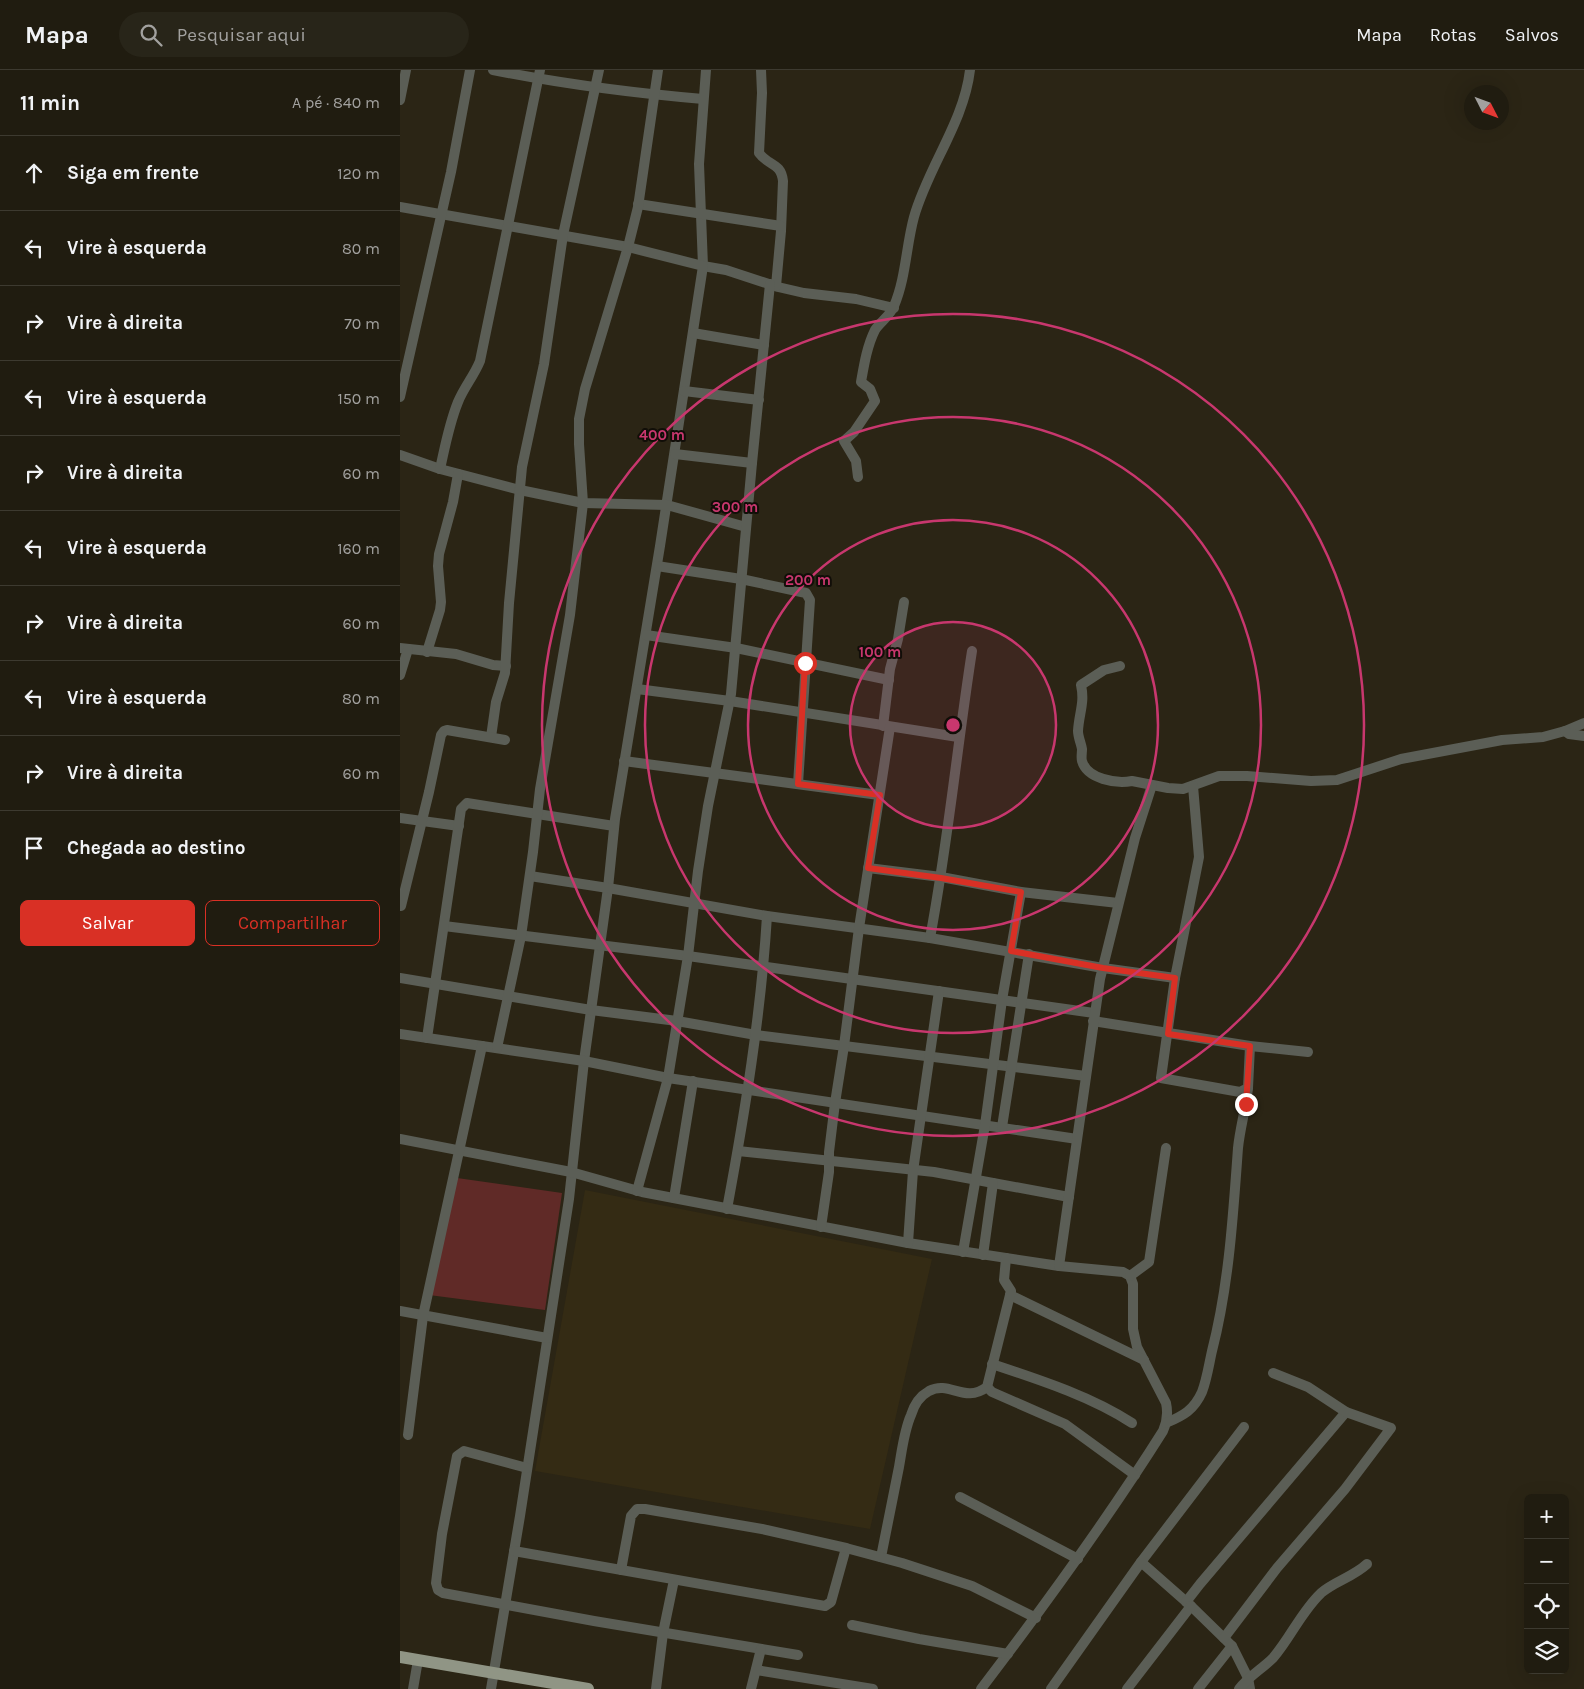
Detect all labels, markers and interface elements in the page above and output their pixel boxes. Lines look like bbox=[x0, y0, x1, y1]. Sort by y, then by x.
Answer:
search box bbox=[119, 12, 469, 57]
text: Mapa bbox=[25, 21, 89, 49]
icon: search bbox=[137, 21, 165, 49]
text: Pesquisar aqui bbox=[177, 24, 306, 46]
text: Mapa bbox=[1356, 24, 1402, 46]
text: Rotas bbox=[1430, 24, 1477, 46]
text: Salvos bbox=[1505, 24, 1559, 46]
north arrow bbox=[1464, 85, 1509, 130]
text: 11 min bbox=[20, 91, 80, 115]
text: A pé · 840 m bbox=[292, 93, 380, 112]
icon: ahead bbox=[20, 159, 48, 187]
text: Siga em frente bbox=[67, 162, 199, 184]
text: 120 m bbox=[337, 164, 380, 183]
icon: left bbox=[20, 234, 48, 262]
text: Vire à esquerda bbox=[67, 237, 207, 259]
text: 80 m bbox=[342, 239, 380, 258]
icon: right bbox=[20, 309, 48, 337]
text: Vire à direita bbox=[67, 312, 183, 334]
text: 70 m bbox=[344, 314, 380, 333]
icon: left bbox=[20, 384, 48, 412]
text: Vire à esquerda bbox=[67, 387, 207, 409]
text: 150 m bbox=[337, 389, 380, 408]
text: 400 m bbox=[639, 426, 685, 444]
icon: right bbox=[20, 459, 48, 487]
text: Vire à direita bbox=[67, 462, 183, 484]
text: 60 m bbox=[343, 464, 380, 483]
text: 300 m bbox=[712, 498, 758, 516]
icon: left bbox=[20, 534, 48, 562]
text: Vire à esquerda bbox=[67, 537, 207, 559]
text: 160 m bbox=[337, 539, 380, 558]
text: 200 m bbox=[785, 571, 831, 589]
icon: right bbox=[20, 609, 48, 637]
text: Vire à direita bbox=[67, 612, 183, 634]
text: 60 m bbox=[343, 614, 380, 633]
text: 100 m bbox=[859, 643, 901, 661]
route start bbox=[794, 652, 817, 675]
icon: left bbox=[20, 684, 48, 712]
text: Vire à esquerda bbox=[67, 687, 207, 709]
text: 80 m bbox=[342, 689, 380, 708]
centre of rings bbox=[944, 716, 962, 734]
icon: right bbox=[20, 759, 48, 787]
text: Vire à direita bbox=[67, 762, 183, 784]
text: 60 m bbox=[343, 764, 380, 783]
icon: arrive bbox=[20, 834, 48, 862]
text: Chegada ao destino bbox=[67, 837, 245, 859]
button: Salvar bbox=[20, 900, 195, 946]
button: Compartilhar bbox=[205, 900, 380, 946]
route end bbox=[1235, 1093, 1258, 1116]
map controls bbox=[1524, 1494, 1569, 1674]
button: + bbox=[1524, 1494, 1569, 1539]
button: − bbox=[1524, 1539, 1569, 1584]
button: locate bbox=[1524, 1584, 1569, 1629]
button: layers bbox=[1524, 1629, 1569, 1674]

